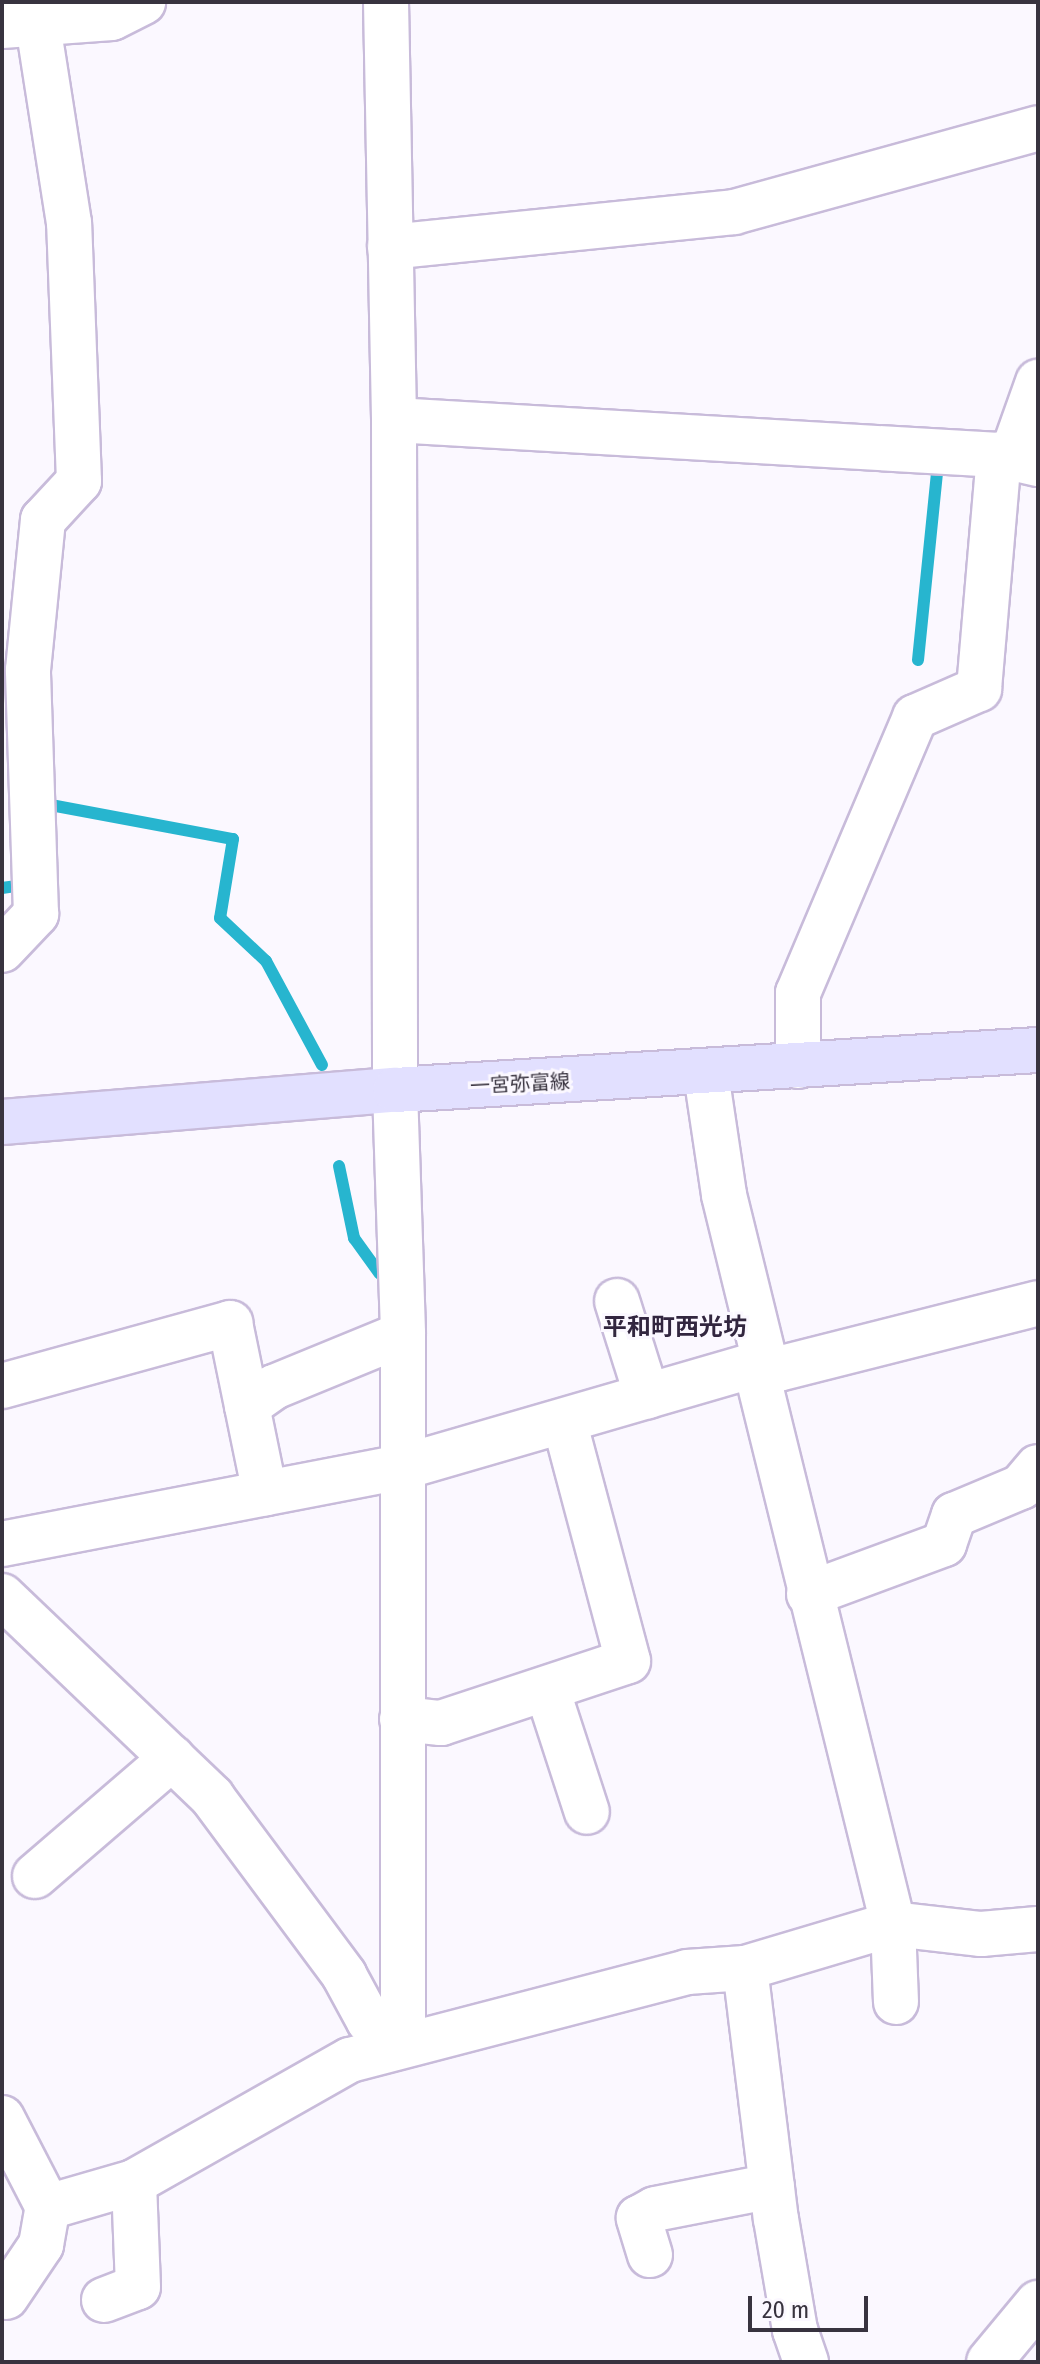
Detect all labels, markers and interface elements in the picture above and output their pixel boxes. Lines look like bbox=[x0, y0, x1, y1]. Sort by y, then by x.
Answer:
street label: 一宮弥富線 bbox=[469, 1069, 571, 1099]
district label: 平和町西光坊 bbox=[603, 1314, 747, 1342]
scale bar bbox=[752, 2280, 872, 2330]
text: 20 m bbox=[762, 2296, 809, 2324]

